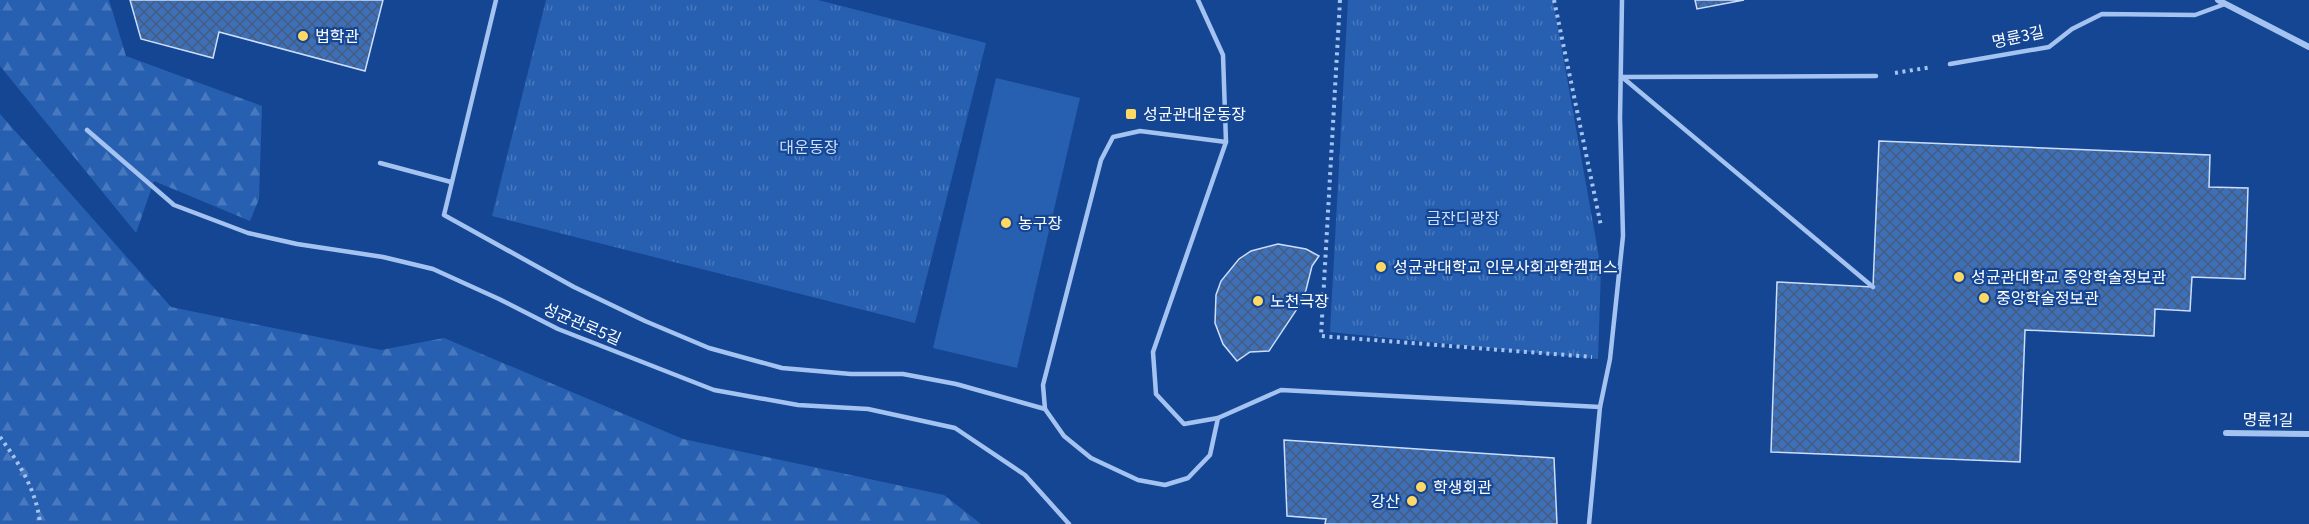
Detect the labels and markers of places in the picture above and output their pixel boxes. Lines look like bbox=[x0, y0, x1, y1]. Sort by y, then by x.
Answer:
place label: 법학관 bbox=[315, 27, 359, 46]
marker: 법학관 bbox=[296, 29, 310, 43]
place label: 성균관대운동장 bbox=[1143, 105, 1246, 124]
marker: 성균관대운동장 bbox=[1124, 107, 1138, 121]
place label: 농구장 bbox=[1018, 214, 1062, 233]
marker: 농구장 bbox=[999, 216, 1013, 230]
place label: 성균관대학교 인문사회과학캠퍼스 bbox=[1393, 258, 1618, 277]
marker: 성균관대학교 인문사회과학캠퍼스 bbox=[1374, 260, 1388, 274]
place label: 성균관대학교 중앙학술정보관 bbox=[1971, 268, 2167, 287]
marker: 성균관대학교 중앙학술정보관 bbox=[1952, 270, 1966, 284]
place label: 중앙학술정보관 bbox=[1996, 289, 2099, 308]
marker: 중앙학술정보관 bbox=[1977, 291, 1991, 305]
place label: 노천극장 bbox=[1270, 292, 1329, 311]
marker: 노천극장 bbox=[1251, 294, 1265, 308]
place label: 학생회관 bbox=[1433, 478, 1492, 497]
marker: 학생회관 bbox=[1414, 480, 1428, 494]
place label: 강산 bbox=[1371, 492, 1400, 511]
marker: 강산 bbox=[1405, 494, 1419, 508]

